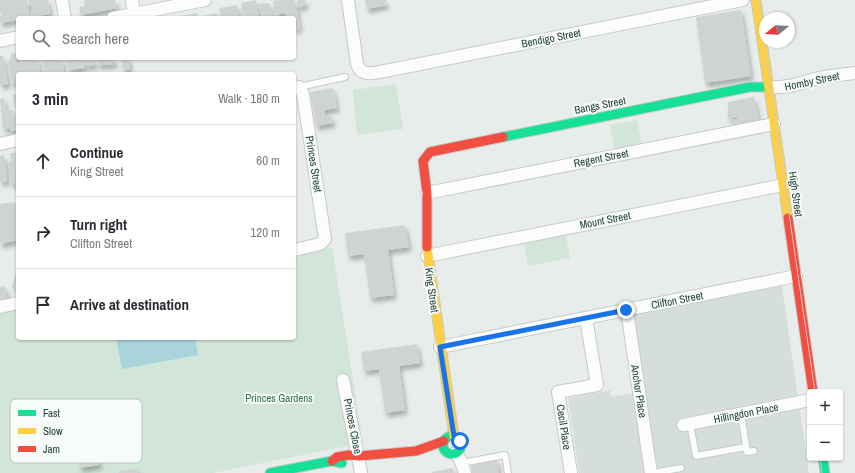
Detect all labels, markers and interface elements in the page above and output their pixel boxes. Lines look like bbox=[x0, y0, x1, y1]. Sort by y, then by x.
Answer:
north arrow bbox=[759, 12, 795, 48]
search box bbox=[16, 16, 296, 60]
street label: Bendigo Street bbox=[520, 25, 582, 51]
icon: search bbox=[30, 27, 52, 49]
text: Search here bbox=[62, 28, 129, 49]
street label: Hornby Street bbox=[783, 68, 841, 94]
text: 3 min bbox=[32, 87, 68, 110]
text: Walk · 180 m bbox=[218, 90, 280, 107]
street label: Bangs Street bbox=[573, 93, 627, 117]
street label: Princes Street bbox=[303, 135, 325, 194]
text: Continue bbox=[70, 142, 123, 163]
street label: Regent Street bbox=[572, 146, 630, 170]
icon: ahead bbox=[32, 150, 54, 172]
text: 60 m bbox=[256, 152, 280, 169]
text: King Street bbox=[70, 163, 123, 180]
street label: High Street bbox=[786, 170, 806, 218]
street label: Mount Street bbox=[578, 208, 632, 232]
text: Turn right bbox=[70, 214, 127, 235]
icon: right bbox=[32, 222, 54, 244]
text: 120 m bbox=[250, 224, 280, 241]
text: Clifton Street bbox=[70, 235, 132, 252]
street label: King Street bbox=[422, 267, 442, 314]
street label: Clifton Street bbox=[650, 288, 705, 312]
icon: arrive bbox=[32, 294, 54, 316]
text: Arrive at destination bbox=[70, 294, 189, 315]
route end bbox=[617, 301, 635, 319]
street label: Anchor Place bbox=[628, 362, 650, 419]
map controls bbox=[807, 389, 843, 461]
button: + bbox=[807, 389, 843, 425]
park label: Princes Gardens bbox=[245, 391, 313, 405]
street label: Princes Close bbox=[341, 397, 365, 455]
legend bbox=[10, 399, 142, 463]
street label: Hillingdon Place bbox=[712, 400, 780, 426]
street label: Cecil Place bbox=[554, 403, 574, 451]
text: Fast bbox=[43, 406, 61, 420]
text: Slow bbox=[43, 424, 63, 438]
button: − bbox=[807, 425, 843, 461]
route start bbox=[451, 432, 469, 450]
text: Jam bbox=[43, 442, 60, 456]

